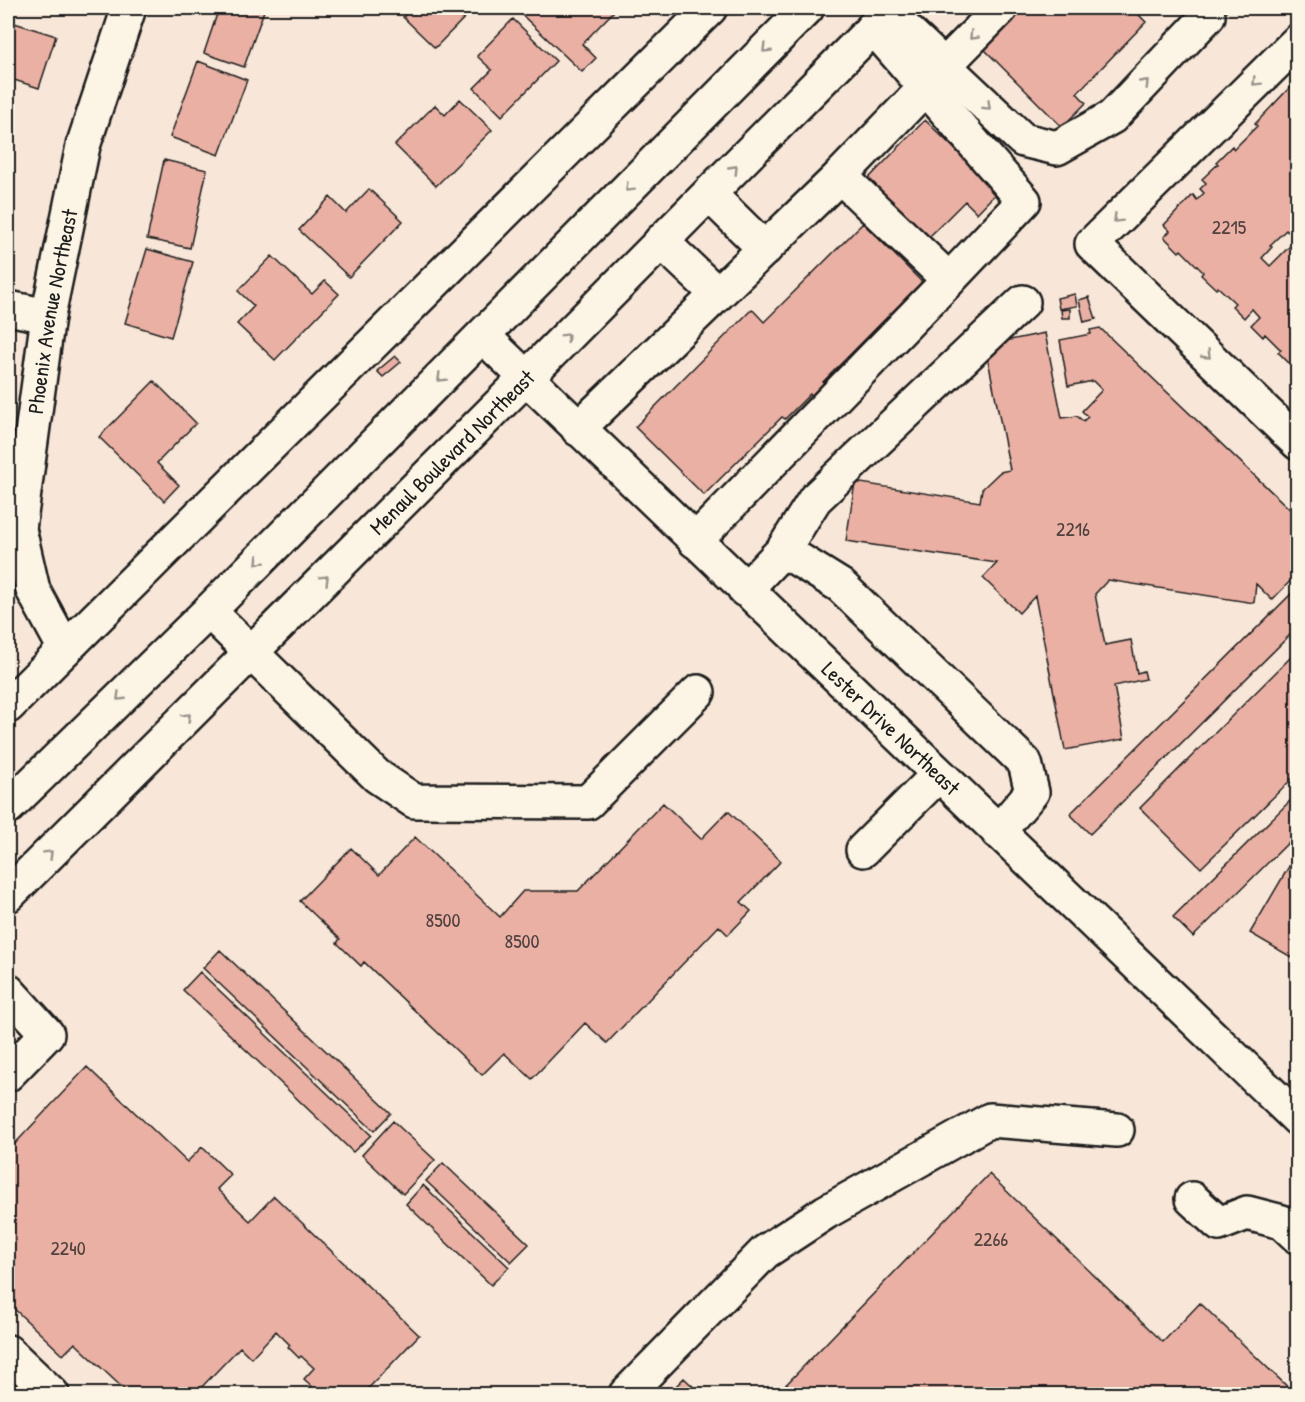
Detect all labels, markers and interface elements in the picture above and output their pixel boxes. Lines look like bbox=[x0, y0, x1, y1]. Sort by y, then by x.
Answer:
one-way arrow bbox=[969, 30, 980, 40]
one-way arrow bbox=[762, 43, 773, 53]
one-way arrow bbox=[1252, 74, 1263, 85]
one-way arrow bbox=[1138, 79, 1149, 90]
one-way arrow bbox=[981, 99, 991, 110]
one-way arrow bbox=[726, 166, 737, 177]
one-way arrow bbox=[625, 181, 636, 191]
street label: Phoenix Avenue Northeast bbox=[20, 206, 85, 416]
one-way arrow bbox=[1114, 211, 1125, 222]
house number: 2215 bbox=[1212, 213, 1247, 240]
one-way arrow bbox=[559, 334, 570, 345]
one-way arrow bbox=[1199, 347, 1210, 358]
street label: Menaul Boulevard Northeast bbox=[362, 363, 541, 541]
one-way arrow bbox=[438, 370, 449, 381]
house number: 2216 bbox=[1056, 515, 1090, 542]
one-way arrow bbox=[256, 553, 267, 564]
one-way arrow bbox=[318, 575, 329, 586]
street label: Lester Drive Northeast bbox=[815, 655, 967, 802]
one-way arrow bbox=[117, 690, 128, 701]
one-way arrow bbox=[180, 713, 191, 724]
one-way arrow bbox=[42, 851, 53, 861]
house number: 8500 bbox=[425, 906, 461, 933]
house number: 8500 bbox=[504, 927, 540, 954]
house number: 2266 bbox=[974, 1225, 1008, 1252]
house number: 2240 bbox=[50, 1234, 86, 1261]

